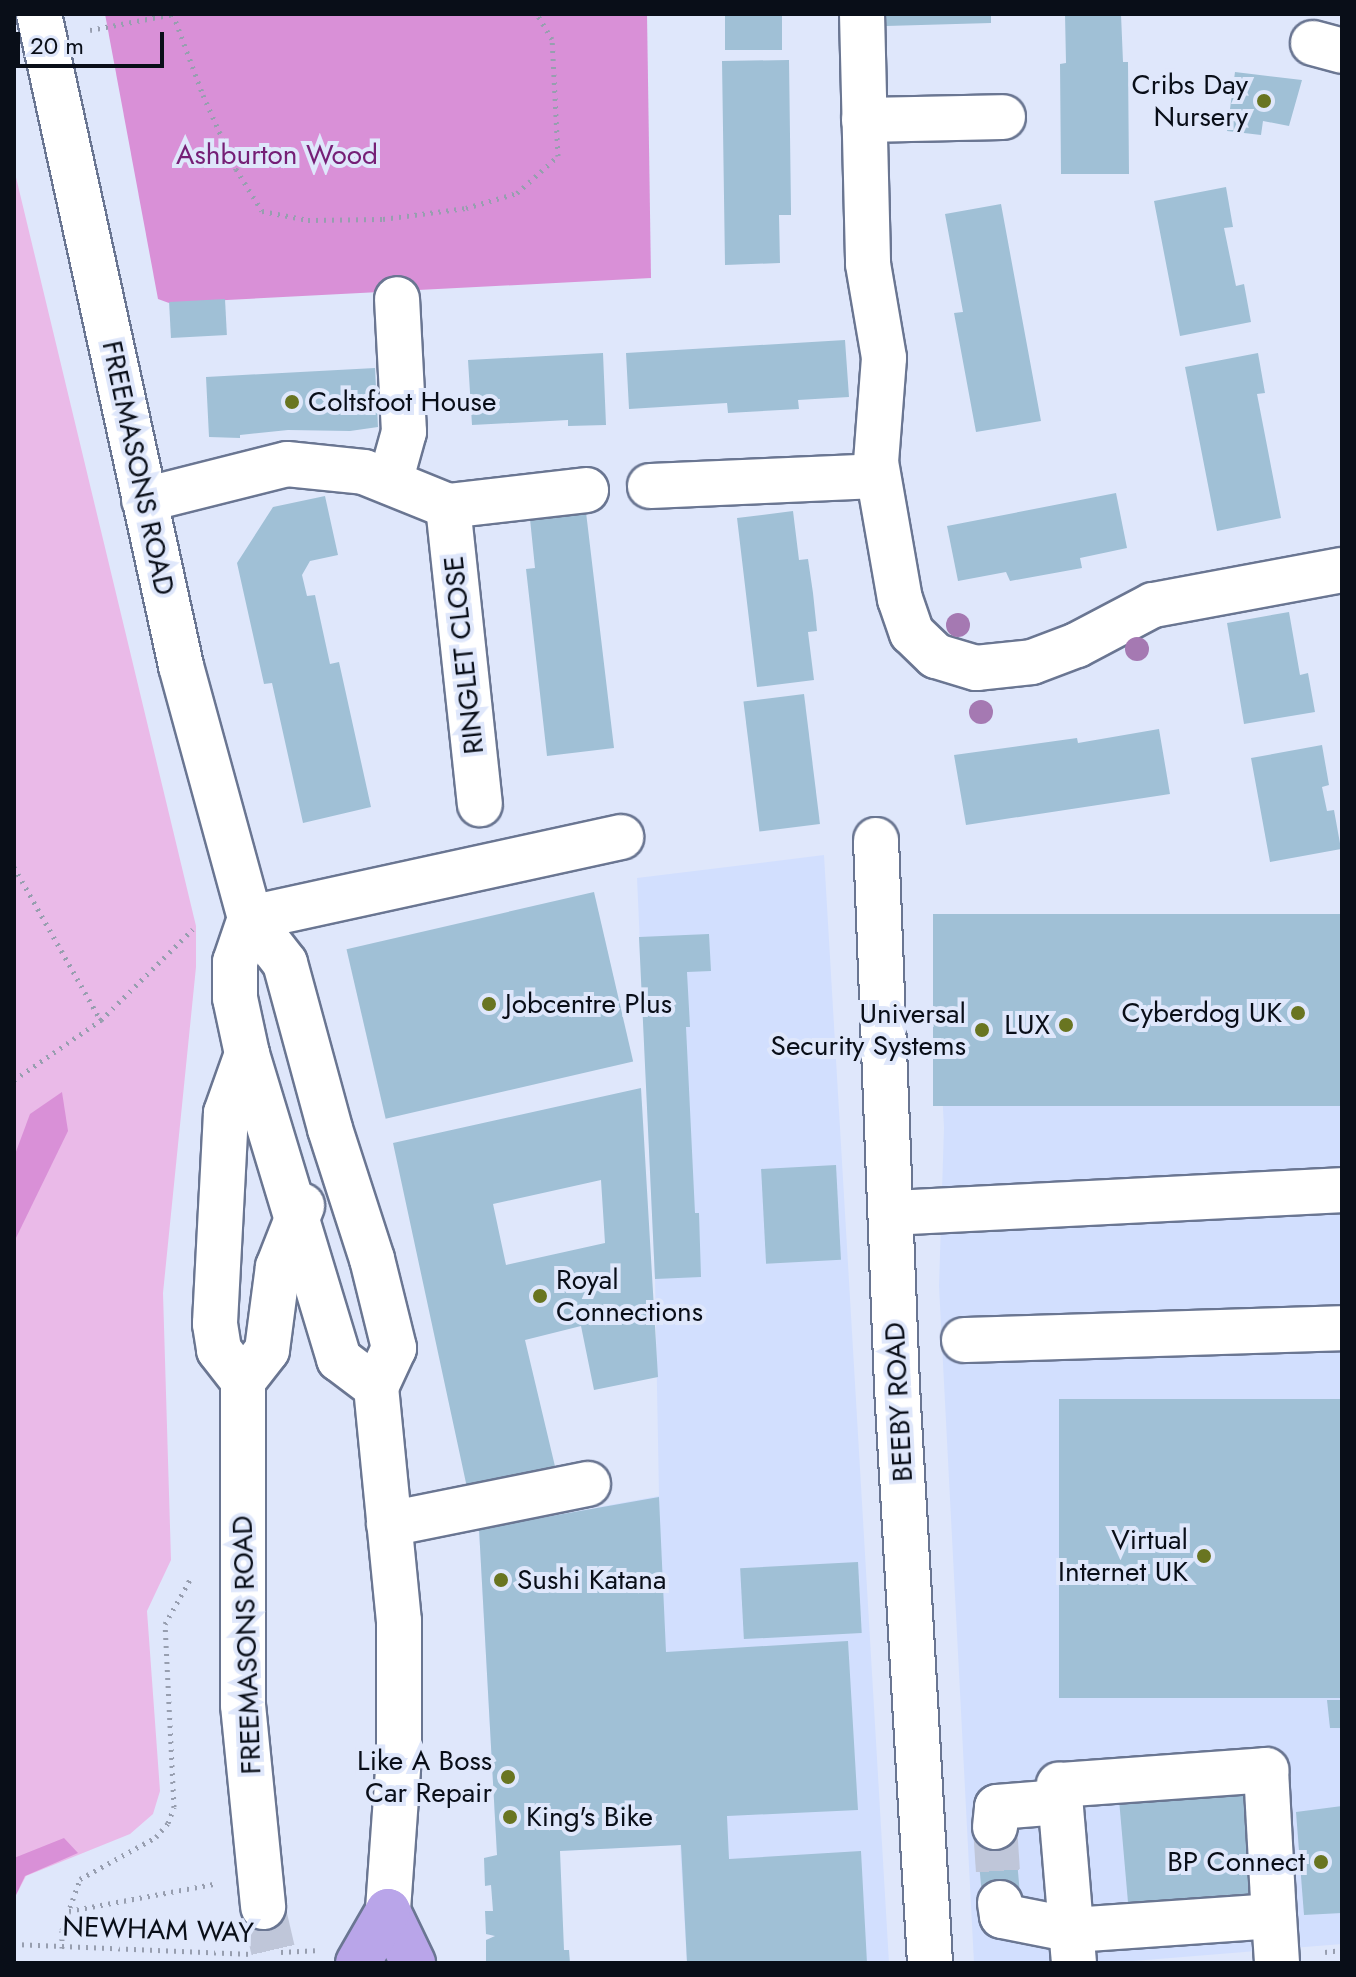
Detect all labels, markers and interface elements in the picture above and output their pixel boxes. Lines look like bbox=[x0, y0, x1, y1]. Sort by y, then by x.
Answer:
scale bar bbox=[20, 16, 168, 66]
text: 20 m bbox=[30, 28, 84, 63]
place label: Cribs Day Nursery bbox=[1132, 68, 1248, 134]
marker: Cribs Day Nursery bbox=[1255, 92, 1273, 110]
park label: Ashburton Wood bbox=[176, 138, 378, 172]
street label: FREEMASONS ROAD bbox=[95, 338, 181, 598]
place label: Coltsfoot House bbox=[308, 385, 496, 419]
marker: Coltsfoot House bbox=[283, 393, 301, 411]
street label: RINGLET CLOSE bbox=[437, 554, 491, 756]
place label: Jobcentre Plus bbox=[505, 987, 672, 1021]
marker: Jobcentre Plus bbox=[480, 995, 498, 1013]
place label: Cyberdog UK bbox=[1122, 996, 1282, 1030]
place label: Universal Security Systems bbox=[771, 997, 966, 1063]
marker: Cyberdog UK bbox=[1289, 1004, 1307, 1022]
place label: LUX bbox=[1004, 1008, 1050, 1042]
marker: LUX bbox=[1057, 1016, 1075, 1034]
marker: Universal Security Systems bbox=[973, 1021, 991, 1039]
place label: Royal Connections bbox=[556, 1263, 703, 1329]
marker: Royal Connections bbox=[531, 1287, 549, 1305]
street label: BEEBY ROAD bbox=[878, 1321, 920, 1483]
street label: FREEMASONS ROAD bbox=[226, 1515, 268, 1775]
place label: Virtual Internet UK bbox=[1058, 1523, 1188, 1589]
marker: Virtual Internet UK bbox=[1195, 1547, 1213, 1565]
place label: Sushi Katana bbox=[517, 1563, 666, 1597]
marker: Sushi Katana bbox=[492, 1571, 510, 1589]
place label: Like A Boss Car Repair bbox=[357, 1744, 492, 1810]
marker: Like A Boss Car Repair bbox=[499, 1768, 517, 1786]
place label: King's Bike bbox=[526, 1800, 653, 1834]
marker: King's Bike bbox=[501, 1808, 519, 1826]
place label: BP Connect bbox=[1167, 1845, 1305, 1879]
marker: BP Connect bbox=[1312, 1853, 1330, 1871]
street label: NEWHAM WAY bbox=[62, 1910, 254, 1950]

